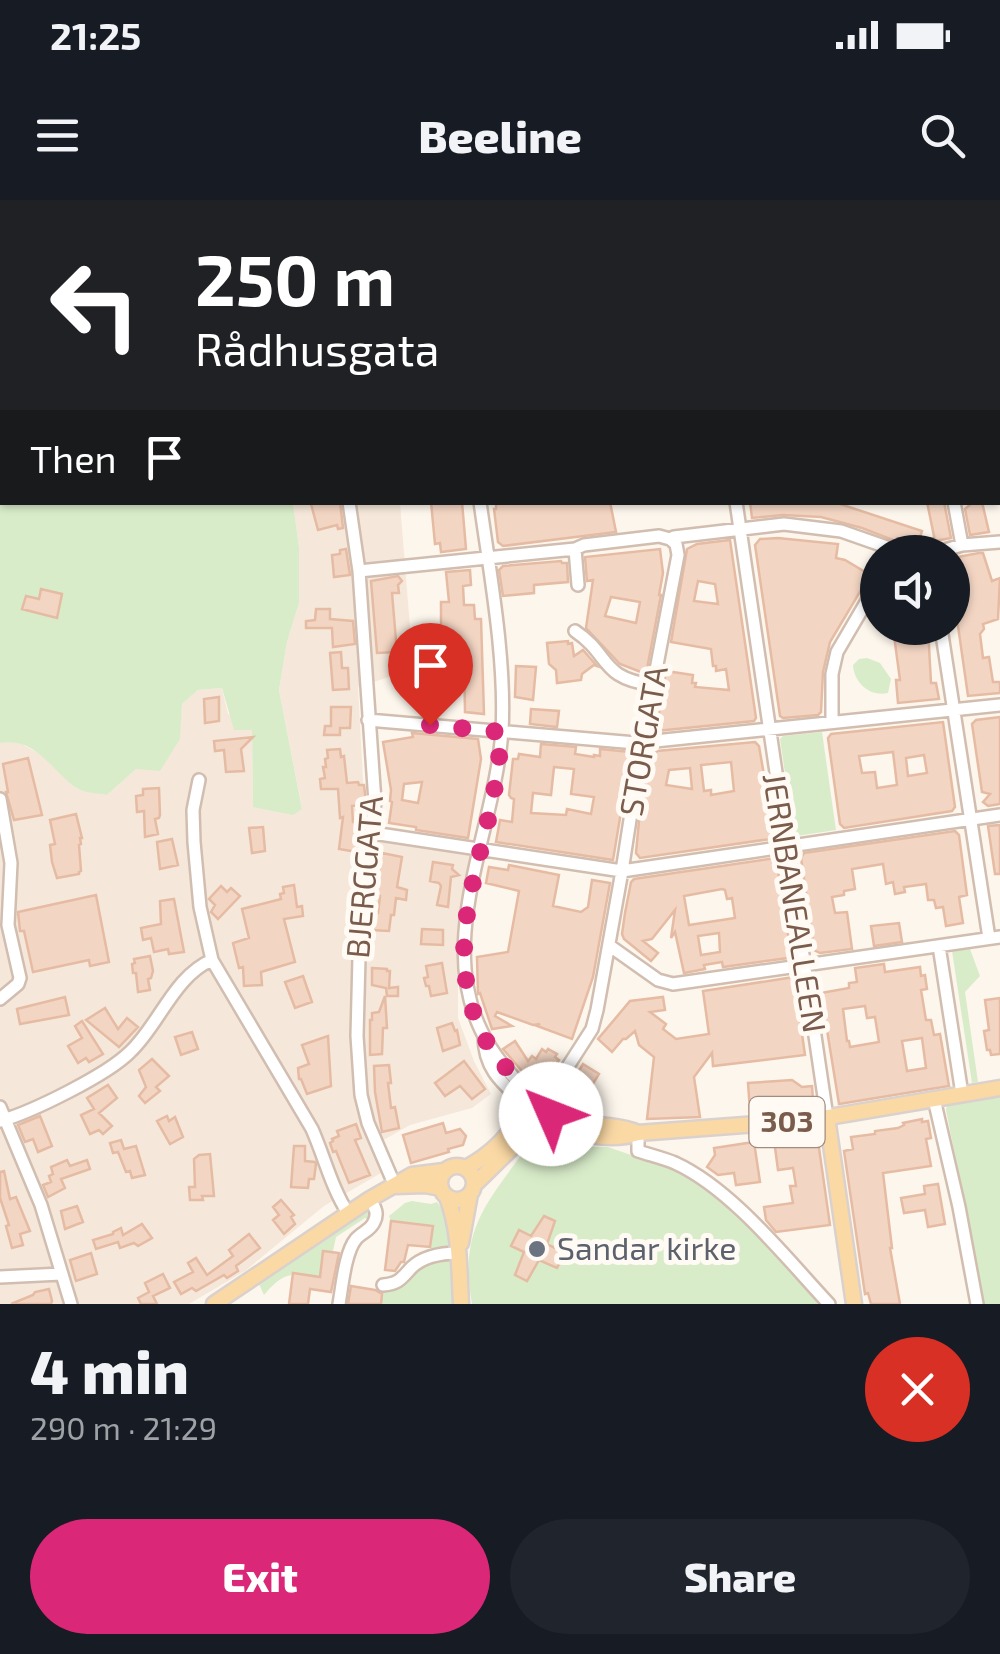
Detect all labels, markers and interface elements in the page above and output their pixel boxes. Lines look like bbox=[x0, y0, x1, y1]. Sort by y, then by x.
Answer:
text: 21:25 bbox=[50, 12, 141, 58]
icon: menu bbox=[30, 108, 85, 163]
text: Beeline bbox=[418, 108, 582, 162]
icon: search bbox=[915, 108, 970, 163]
text: 250 m bbox=[195, 236, 395, 320]
icon: left bbox=[30, 240, 160, 370]
text: Rådhusgata bbox=[195, 321, 439, 375]
icon: arrive bbox=[137, 430, 192, 485]
text: Then bbox=[30, 435, 117, 481]
map controls bbox=[860, 535, 970, 645]
button: sound bbox=[860, 535, 970, 645]
pin bbox=[388, 623, 473, 726]
icon: arrive bbox=[403, 638, 458, 693]
street label: STORGATA bbox=[610, 662, 674, 819]
street label: JERNBANEALLEEN bbox=[757, 770, 835, 1035]
street label: BJERGGATA bbox=[337, 794, 389, 960]
position arrow bbox=[499, 1062, 603, 1166]
road number: 303 bbox=[750, 1097, 824, 1147]
place label: Sandar kirke bbox=[557, 1228, 736, 1266]
marker: Sandar kirke bbox=[526, 1238, 548, 1260]
text: 4 min bbox=[30, 1334, 189, 1406]
button: close bbox=[865, 1337, 970, 1442]
text: 290 m · 21:29 bbox=[30, 1408, 217, 1446]
button: Exit bbox=[30, 1519, 490, 1634]
button: Share bbox=[510, 1519, 970, 1634]

